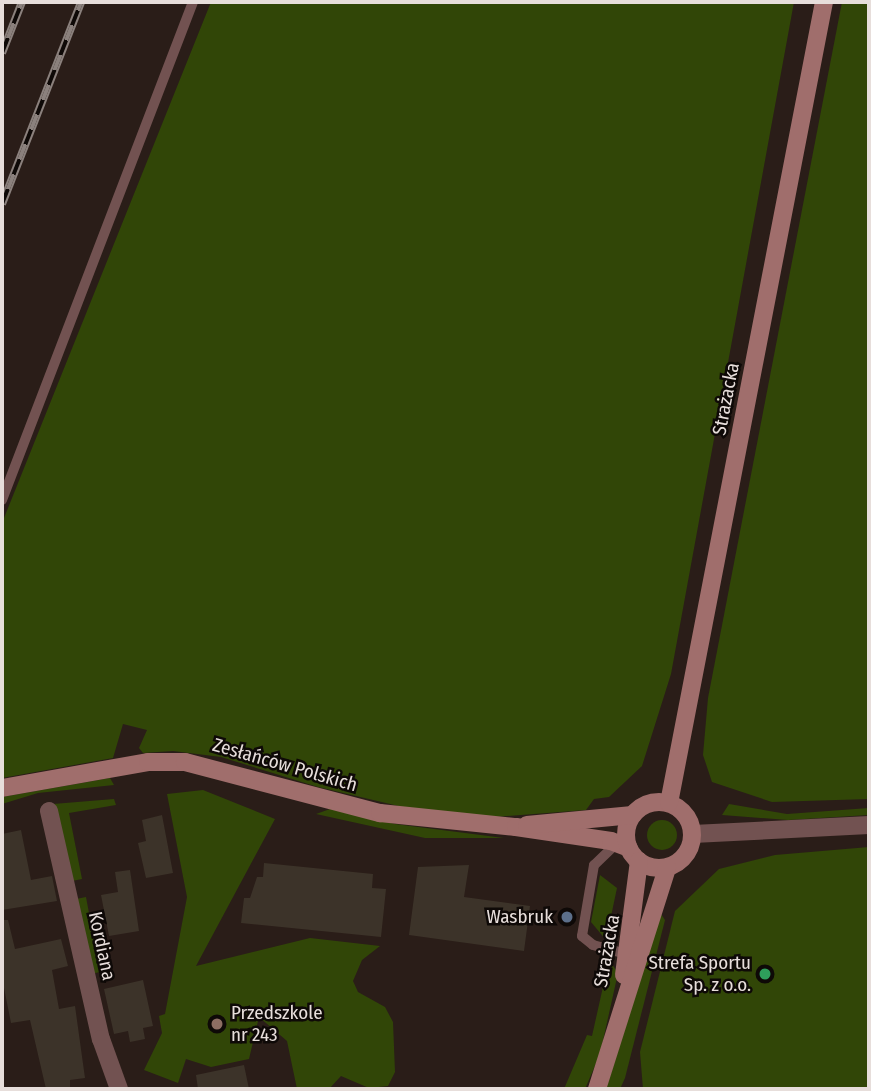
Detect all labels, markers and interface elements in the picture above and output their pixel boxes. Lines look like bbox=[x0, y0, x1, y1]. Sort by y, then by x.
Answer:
street label: Strażacka bbox=[708, 361, 744, 437]
street label: Zesłańców Polskich bbox=[210, 733, 360, 797]
place label: Wasbruk bbox=[487, 906, 553, 928]
marker: Wasbruk bbox=[559, 909, 575, 925]
street label: Kordiana bbox=[84, 910, 120, 982]
street label: Strażacka bbox=[589, 913, 625, 989]
place label: Strefa Sportu Sp. z o.o. bbox=[648, 952, 751, 996]
marker: Strefa Sportu Sp. z o.o. bbox=[757, 966, 773, 982]
place label: Przedszkole nr 243 bbox=[231, 1002, 323, 1046]
marker: Przedszkole nr 243 bbox=[209, 1016, 225, 1032]

